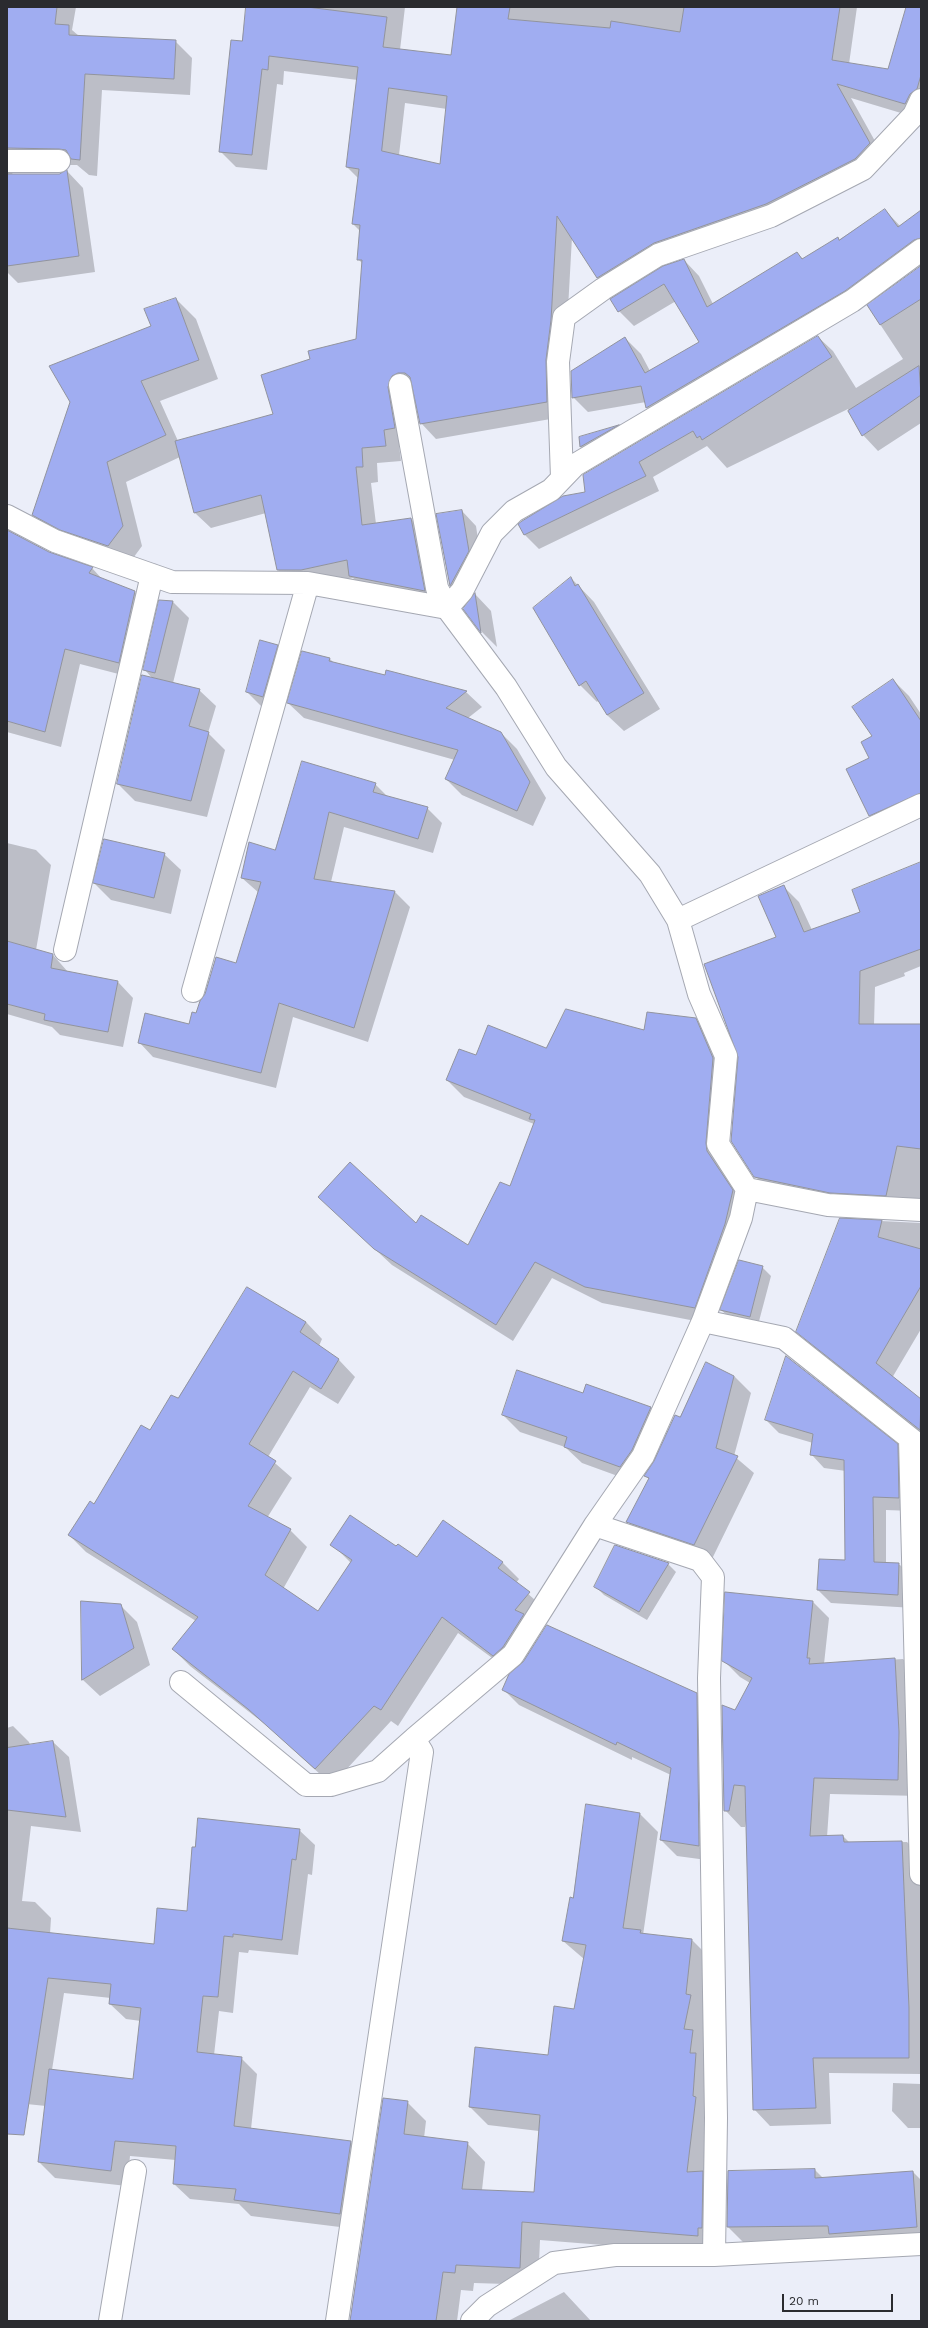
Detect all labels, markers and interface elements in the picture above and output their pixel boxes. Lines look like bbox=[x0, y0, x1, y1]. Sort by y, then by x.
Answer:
scale bar bbox=[784, 2286, 895, 2312]
text: 20 m bbox=[789, 2294, 819, 2308]

